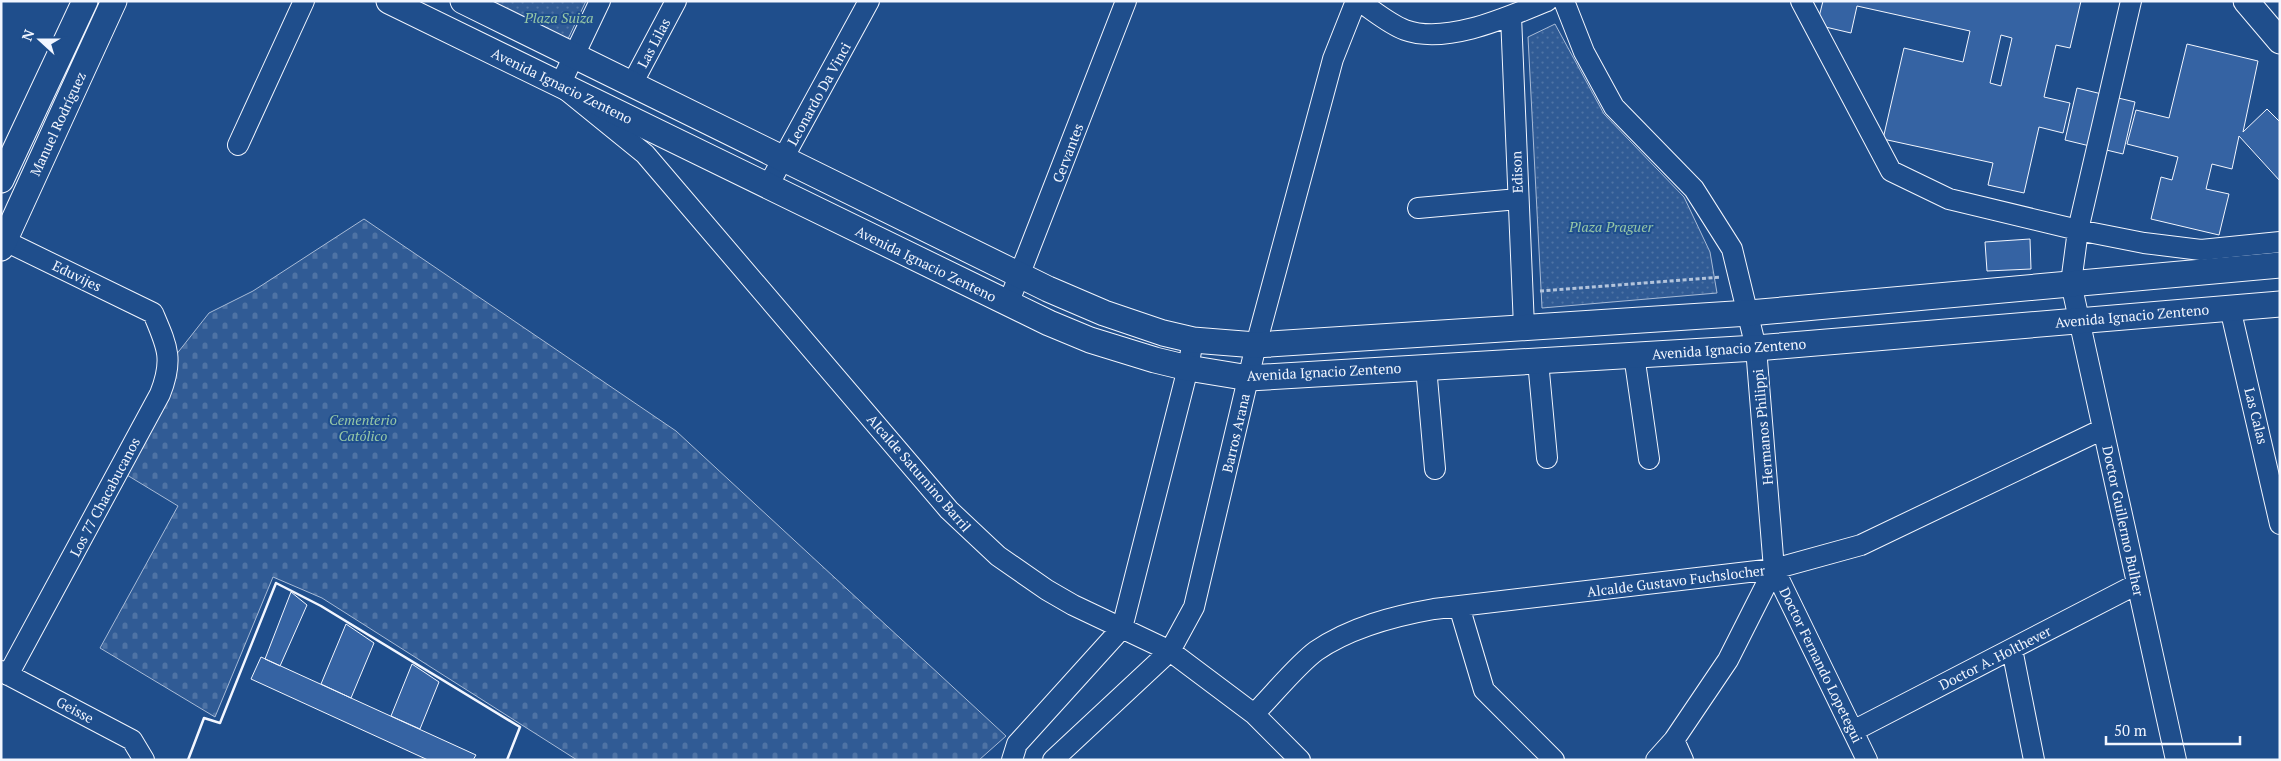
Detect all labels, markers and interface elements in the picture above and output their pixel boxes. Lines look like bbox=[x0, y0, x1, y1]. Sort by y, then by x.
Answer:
park label: Plaza Suiza bbox=[524, 8, 594, 27]
north arrow bbox=[15, 15, 65, 65]
street label: Las Lilas bbox=[633, 15, 674, 71]
text: N bbox=[17, 26, 38, 44]
street label: Leonardo Da Vinci bbox=[782, 39, 855, 149]
street label: Avenida Ignacio Zenteno bbox=[489, 43, 636, 128]
street label: Manuel Rodríguez bbox=[25, 68, 90, 179]
street label: Cervantes bbox=[1048, 120, 1088, 185]
street label: Edison bbox=[1506, 150, 1527, 193]
park label: Plaza Praguer bbox=[1568, 217, 1654, 236]
street label: Avenida Ignacio Zenteno bbox=[853, 221, 1000, 306]
street label: Eduvijes bbox=[50, 256, 105, 296]
street label: Avenida Ignacio Zenteno bbox=[2054, 299, 2210, 332]
street label: Avenida Ignacio Zenteno bbox=[1651, 334, 1807, 363]
street label: Avenida Ignacio Zenteno bbox=[1246, 358, 1402, 385]
street label: Hermanos Philippi bbox=[1748, 368, 1777, 486]
street label: Las Calas bbox=[2240, 386, 2273, 446]
street label: Barros Arana bbox=[1217, 391, 1254, 474]
park label: Cementerio Católico bbox=[329, 410, 397, 445]
street label: Alcalde Saturnino Barril bbox=[863, 410, 976, 535]
street label: Los 77 Chacabucanos bbox=[65, 434, 144, 560]
street label: Doctor Guillermo Bulher bbox=[2098, 444, 2149, 598]
street label: Alcalde Gustavo Fuchslocher bbox=[1586, 560, 1767, 601]
street label: Doctor Fernando Lopetegui bbox=[1775, 584, 1867, 746]
street label: Doctor A. Holthever bbox=[1935, 621, 2055, 694]
street label: Geisse bbox=[53, 692, 97, 727]
scale bar bbox=[2106, 714, 2240, 746]
text: 50 m bbox=[2114, 720, 2147, 740]

